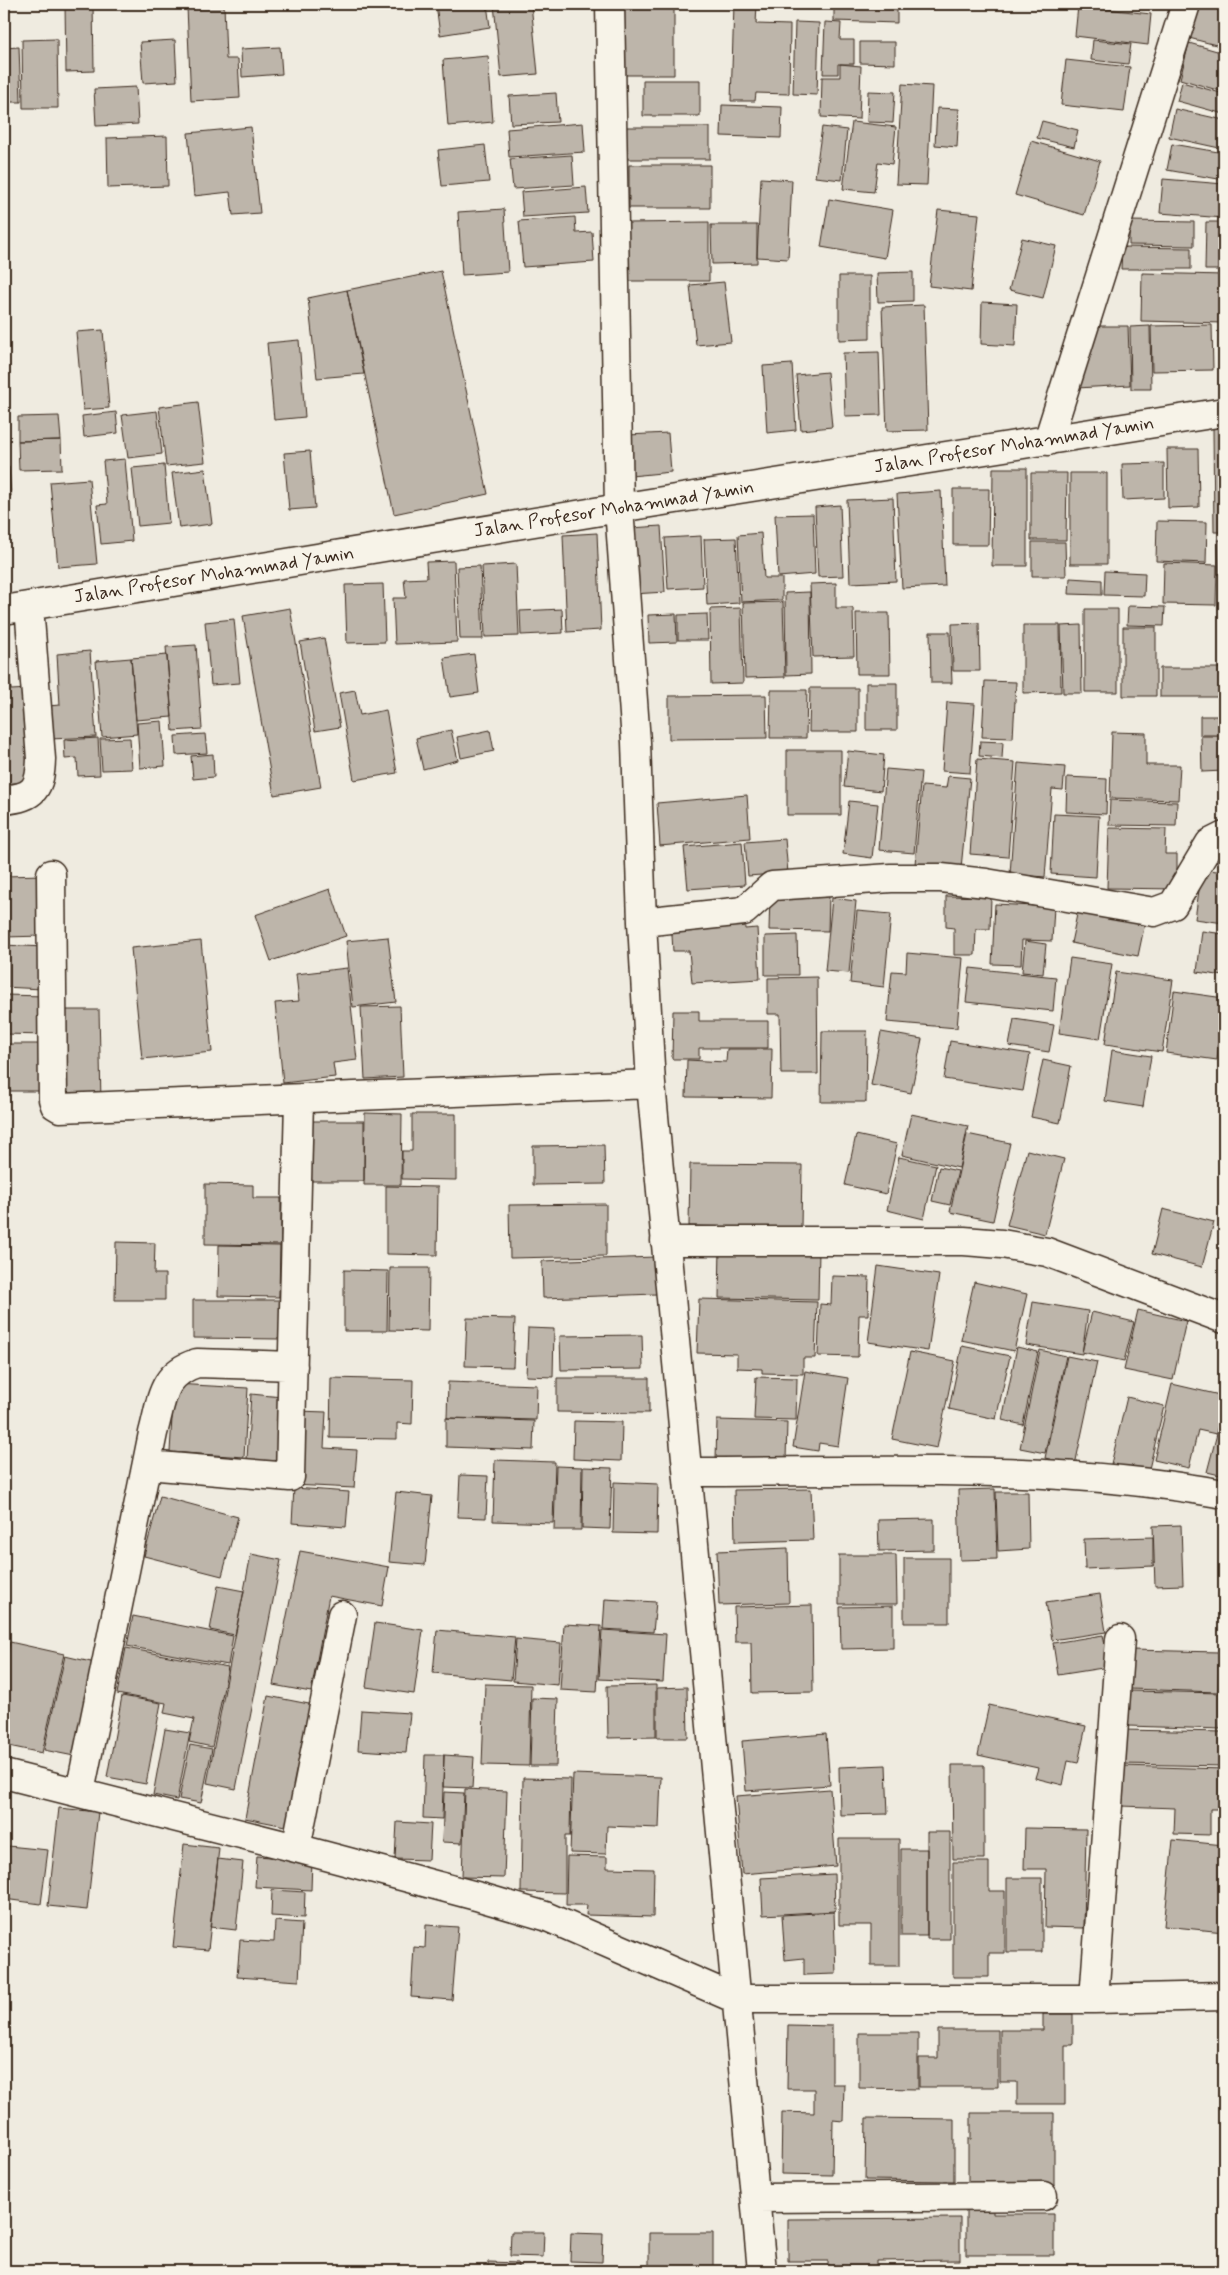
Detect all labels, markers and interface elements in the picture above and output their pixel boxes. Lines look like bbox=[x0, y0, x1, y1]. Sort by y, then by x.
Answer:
street label: Jalan Profesor Mohammad Yamin bbox=[872, 410, 1156, 480]
street label: Jalan Profesor Mohammad Yamin bbox=[472, 474, 756, 544]
street label: Jalan Profesor Mohammad Yamin bbox=[72, 540, 356, 610]

